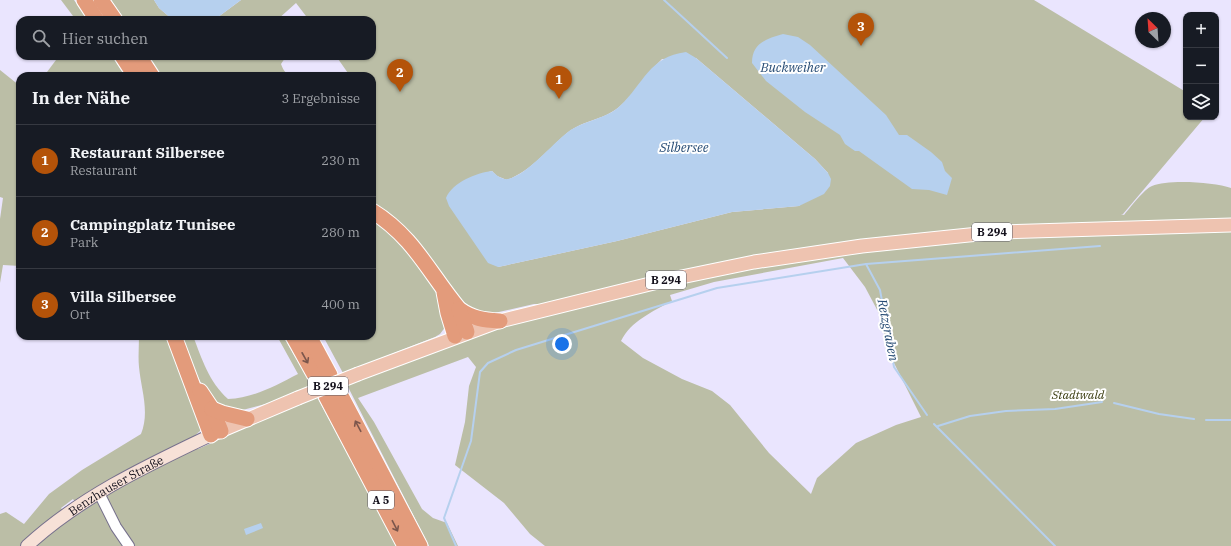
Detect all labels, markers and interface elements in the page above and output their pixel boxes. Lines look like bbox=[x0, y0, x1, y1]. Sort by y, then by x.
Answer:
north arrow bbox=[1135, 12, 1171, 48]
map controls bbox=[1183, 12, 1219, 120]
button: + bbox=[1183, 12, 1219, 48]
pin: 3 bbox=[848, 13, 874, 46]
search box bbox=[16, 16, 376, 60]
icon: search bbox=[30, 27, 52, 49]
text: Hier suchen bbox=[62, 29, 148, 48]
button: − bbox=[1183, 48, 1219, 84]
pin: 2 bbox=[387, 59, 413, 92]
water label: Buckweiher bbox=[760, 59, 826, 76]
pin: 1 bbox=[546, 66, 572, 99]
button: layers bbox=[1183, 84, 1219, 120]
text: In der Nähe bbox=[32, 87, 130, 109]
text: 3 Ergebnisse bbox=[281, 90, 360, 107]
water label: Silbersee bbox=[658, 139, 709, 156]
text: Restaurant Silbersee bbox=[70, 143, 225, 162]
text: 1 bbox=[41, 152, 49, 169]
text: 230 m bbox=[321, 152, 360, 169]
text: Restaurant bbox=[70, 162, 137, 179]
text: Campingplatz Tunisee bbox=[70, 215, 236, 234]
road number: B 294 bbox=[972, 223, 1012, 241]
text: 2 bbox=[41, 224, 49, 241]
text: 280 m bbox=[321, 224, 360, 241]
text: Park bbox=[70, 234, 98, 251]
road number: B 294 bbox=[646, 271, 686, 289]
text: Villa Silbersee bbox=[70, 287, 176, 306]
text: 3 bbox=[41, 296, 49, 313]
text: 400 m bbox=[321, 296, 360, 313]
water label: Retzgraben bbox=[873, 297, 902, 363]
text: Ort bbox=[70, 306, 90, 323]
your location bbox=[552, 334, 572, 354]
one-way arrow bbox=[302, 352, 309, 364]
road number: B 294 bbox=[308, 377, 348, 395]
park label: Stadtwald bbox=[1051, 387, 1105, 402]
one-way arrow bbox=[354, 421, 361, 433]
street label: Benzhauser Straße bbox=[65, 452, 166, 518]
road number: A 5 bbox=[368, 491, 394, 509]
one-way arrow bbox=[392, 520, 399, 532]

